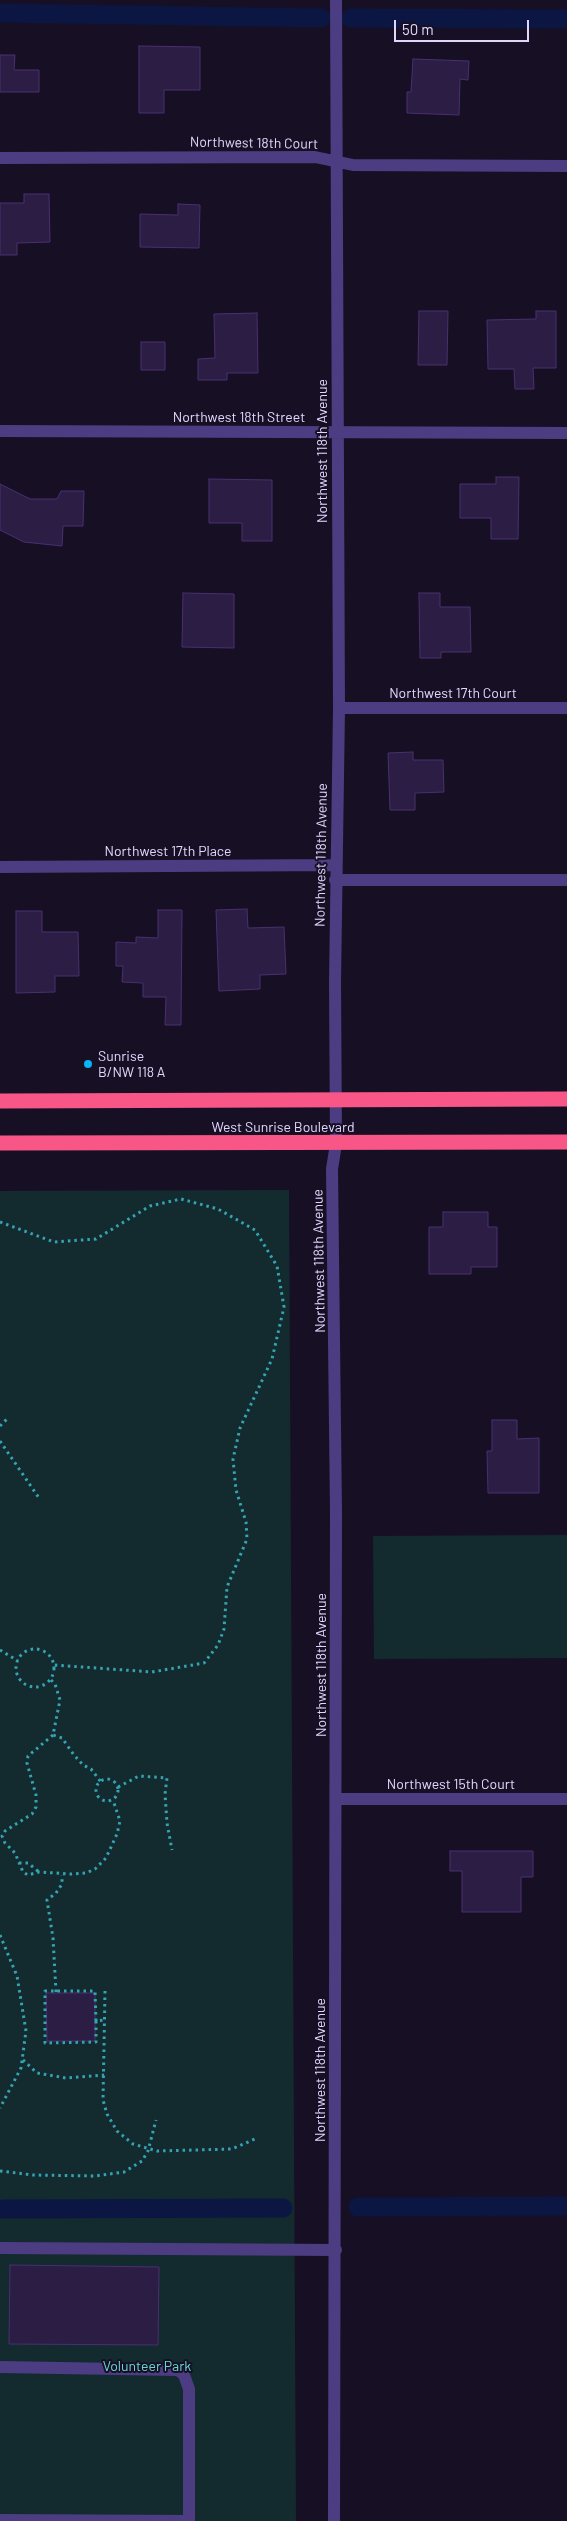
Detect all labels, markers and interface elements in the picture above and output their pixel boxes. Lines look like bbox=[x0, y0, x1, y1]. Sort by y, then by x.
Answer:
scale bar bbox=[397, 10, 532, 42]
text: 50 m bbox=[402, 20, 434, 38]
street label: Northwest 18th Court bbox=[190, 133, 318, 153]
street label: Northwest 118th Avenue bbox=[314, 379, 330, 523]
street label: Northwest 18th Street bbox=[173, 409, 305, 425]
street label: Northwest 17th Court bbox=[389, 685, 517, 701]
street label: Northwest 118th Avenue bbox=[311, 783, 331, 927]
street label: Northwest 17th Place bbox=[104, 843, 232, 859]
place label: Sunrise B/NW 118 A bbox=[98, 1048, 165, 1080]
marker: Sunrise B/NW 118 A bbox=[82, 1058, 94, 1070]
street label: West Sunrise Boulevard bbox=[211, 1119, 355, 1135]
street label: Northwest 118th Avenue bbox=[309, 1189, 329, 1333]
street label: Northwest 118th Avenue bbox=[313, 1593, 329, 1737]
street label: Northwest 15th Court bbox=[387, 1776, 515, 1792]
street label: Northwest 118th Avenue bbox=[312, 1998, 328, 2142]
park label: Volunteer Park bbox=[103, 2358, 191, 2374]

